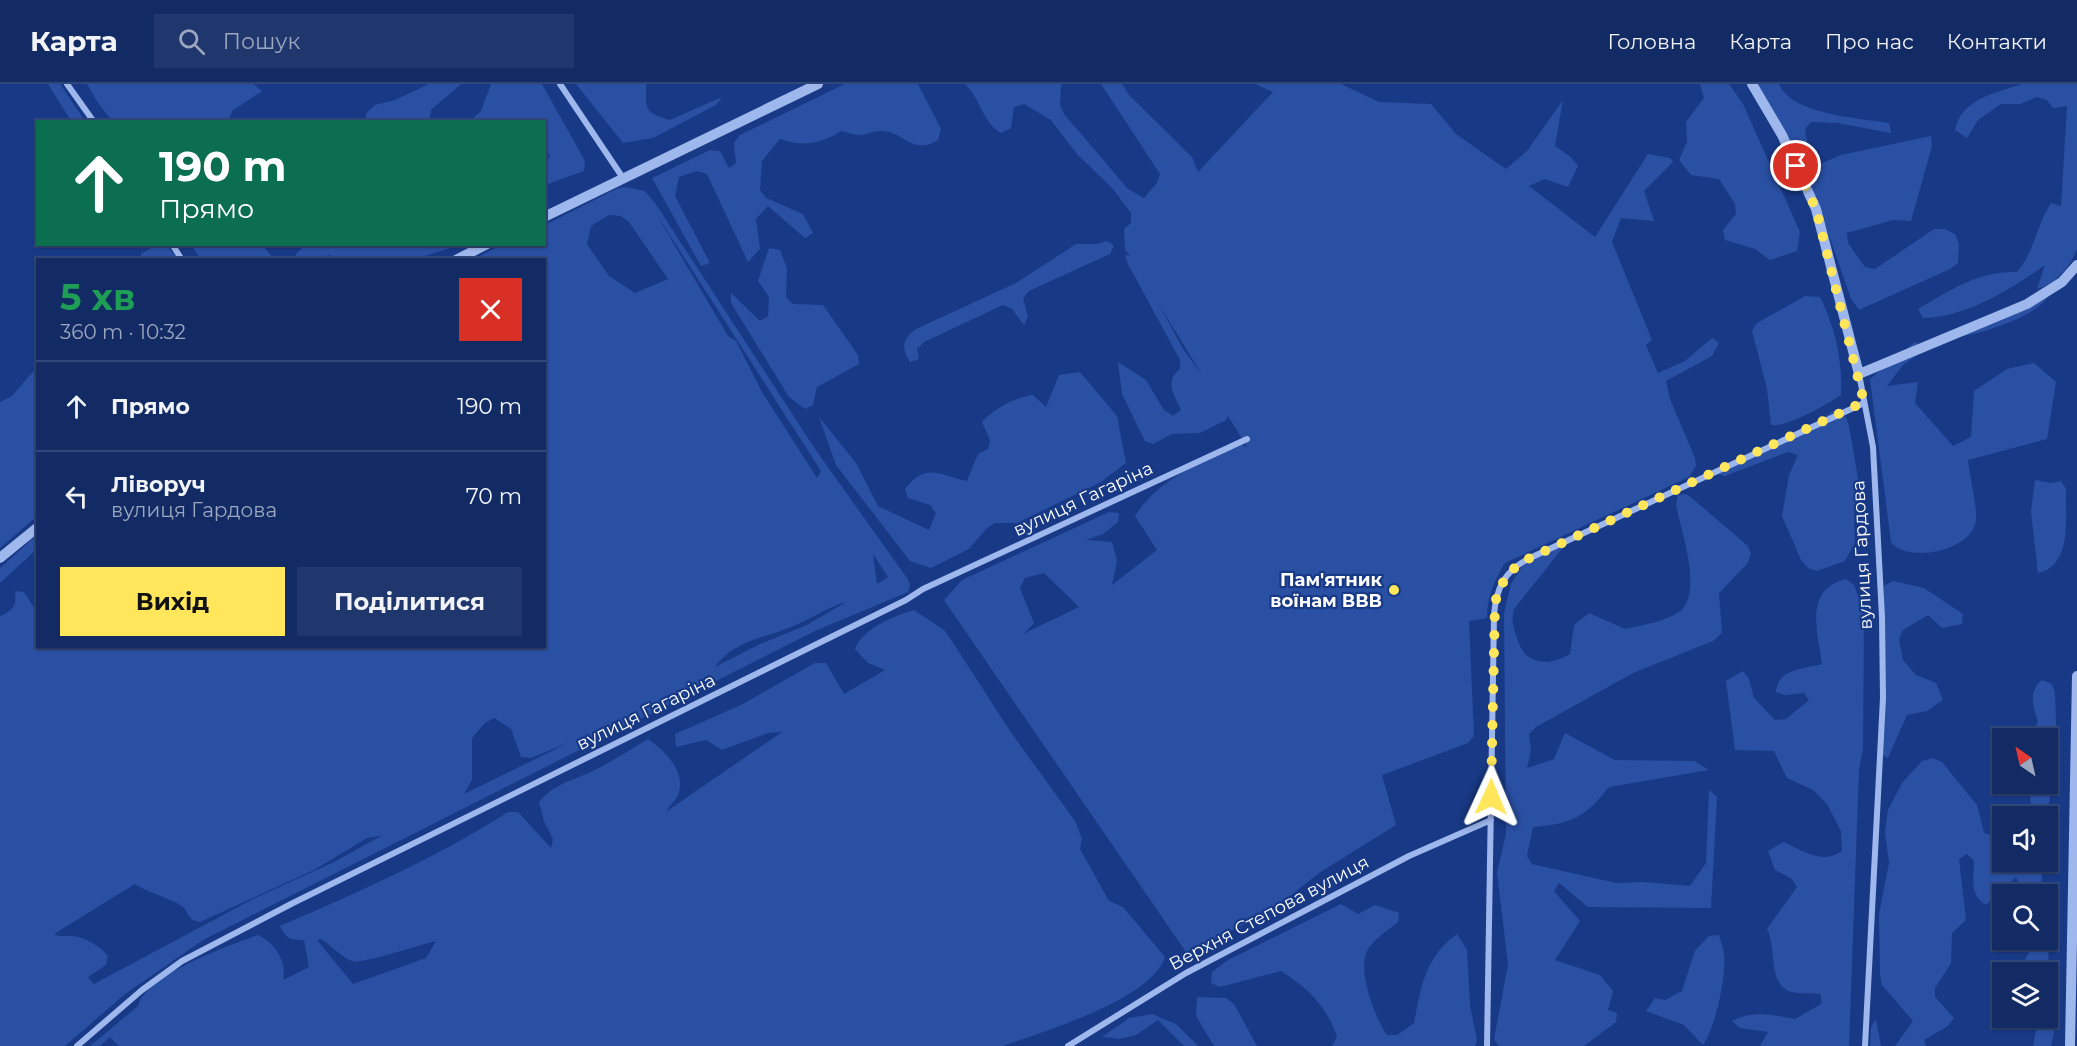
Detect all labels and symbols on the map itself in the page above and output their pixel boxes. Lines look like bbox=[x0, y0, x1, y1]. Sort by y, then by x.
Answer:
pin bbox=[1770, 140, 1821, 191]
street label: вулиця Гагаріна bbox=[1010, 457, 1156, 541]
street label: вулиця Гардова bbox=[1847, 480, 1877, 630]
place label: Пам'ятник воїнам ВВВ bbox=[1270, 569, 1382, 612]
marker: Пам'ятник воїнам ВВВ bbox=[1387, 583, 1401, 597]
street label: вулиця Гагаріна bbox=[573, 669, 719, 755]
north arrow bbox=[1992, 728, 2058, 794]
position arrow bbox=[1459, 765, 1523, 829]
street label: Верхня Степова вулиця bbox=[1165, 851, 1373, 975]

